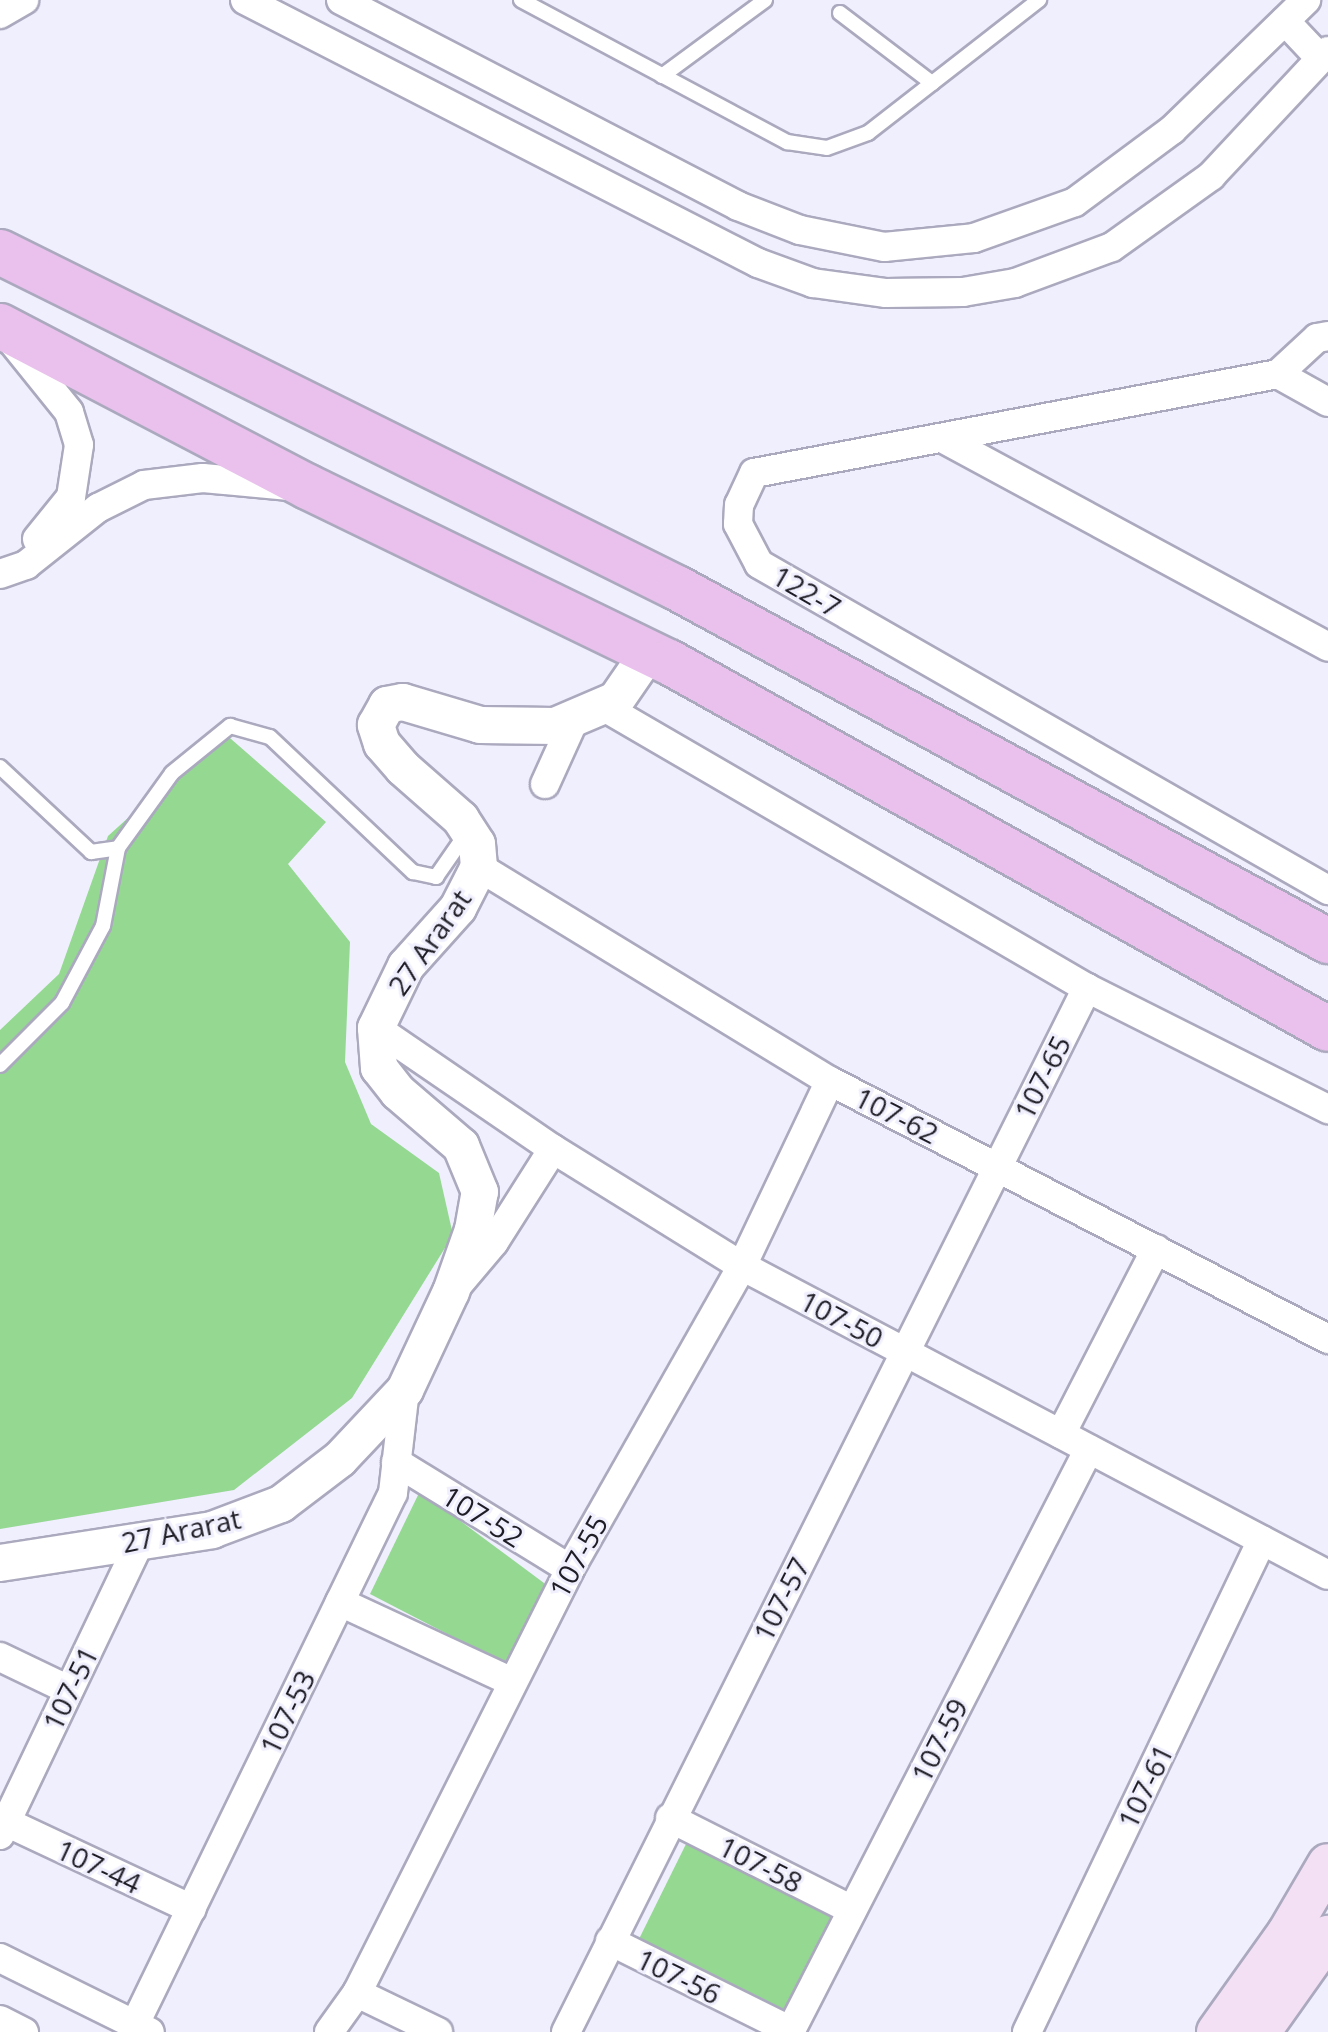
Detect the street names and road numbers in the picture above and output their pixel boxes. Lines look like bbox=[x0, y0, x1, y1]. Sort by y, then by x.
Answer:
street label: 122-7 bbox=[767, 558, 847, 624]
street label: 27 Ararat bbox=[381, 883, 477, 1001]
street label: 107-65 bbox=[1007, 1030, 1077, 1124]
street label: 107-62 bbox=[850, 1080, 944, 1150]
street label: 107-50 bbox=[795, 1283, 889, 1355]
street label: 107-52 bbox=[436, 1478, 530, 1554]
street label: 27 Ararat bbox=[118, 1501, 244, 1559]
street label: 107-55 bbox=[542, 1509, 614, 1603]
street label: 107-57 bbox=[746, 1552, 816, 1646]
street label: 107-51 bbox=[35, 1641, 105, 1735]
street label: 107-53 bbox=[252, 1665, 322, 1759]
street label: 107-59 bbox=[904, 1693, 974, 1787]
street label: 107-61 bbox=[1110, 1739, 1180, 1833]
street label: 107-58 bbox=[714, 1829, 808, 1899]
street label: 107-44 bbox=[52, 1832, 146, 1900]
street label: 107-56 bbox=[632, 1941, 726, 2011]

